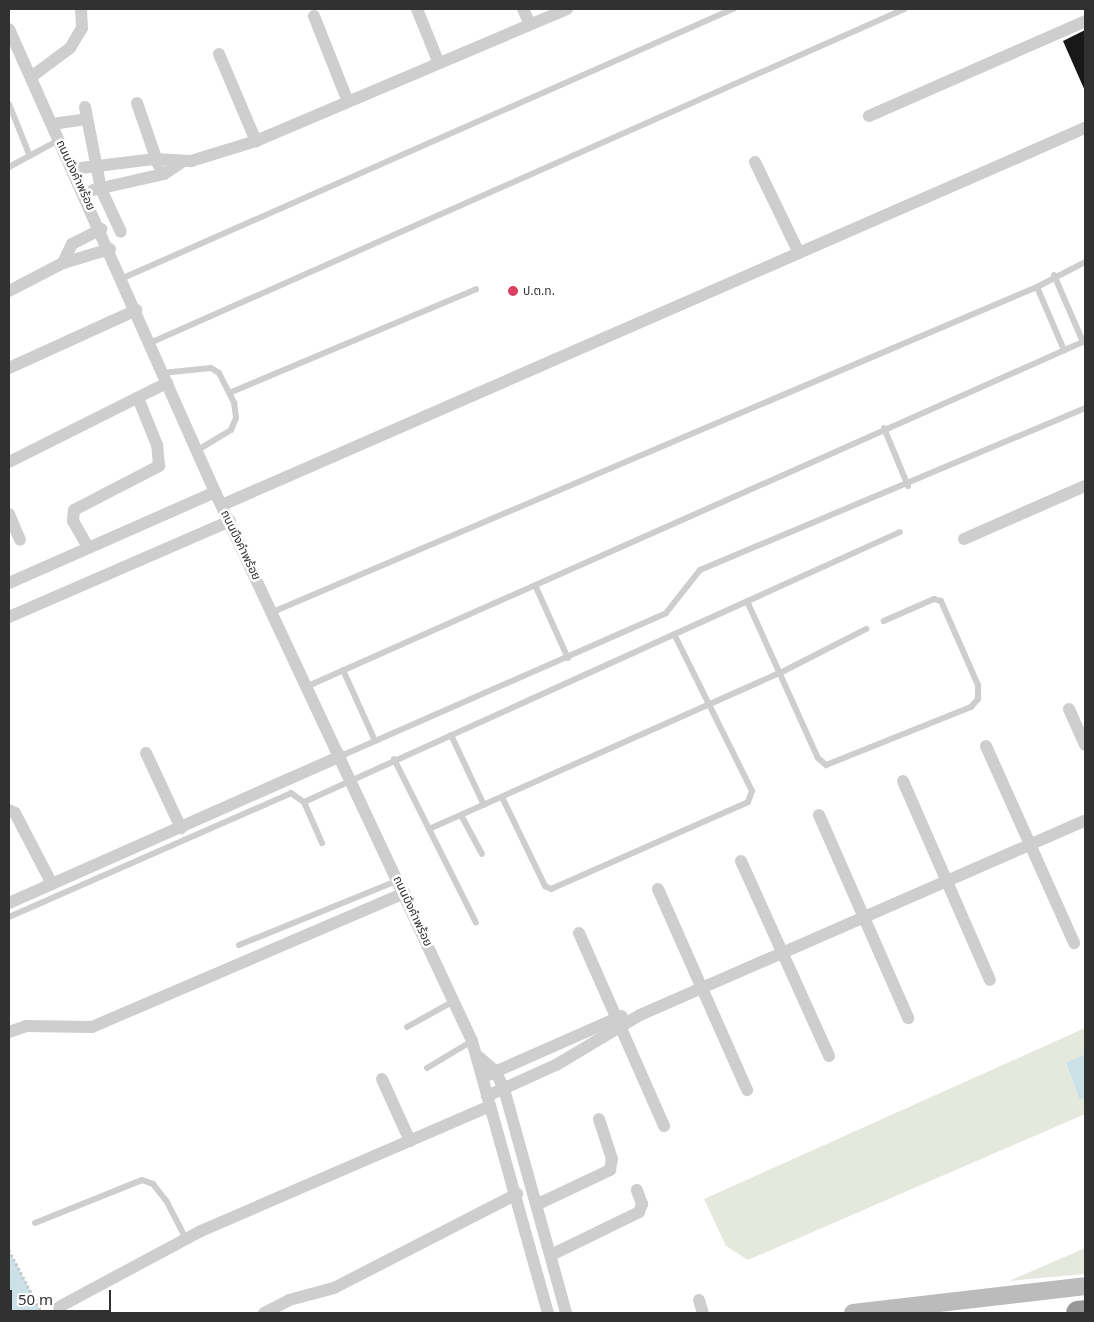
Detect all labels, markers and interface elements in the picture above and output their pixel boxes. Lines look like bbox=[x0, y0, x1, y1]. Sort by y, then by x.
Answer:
street label: ถนนบึงคำพร้อย bbox=[53, 137, 99, 213]
place label: ป.ต.ท. bbox=[523, 284, 555, 298]
marker: ป.ต.ท. bbox=[507, 285, 519, 297]
street label: ถนนบึงคำพร้อย bbox=[218, 508, 264, 582]
street label: ถนนบึงคำพร้อย bbox=[390, 873, 436, 949]
scale bar bbox=[12, 1280, 114, 1312]
text: 50 m bbox=[18, 1289, 53, 1309]

